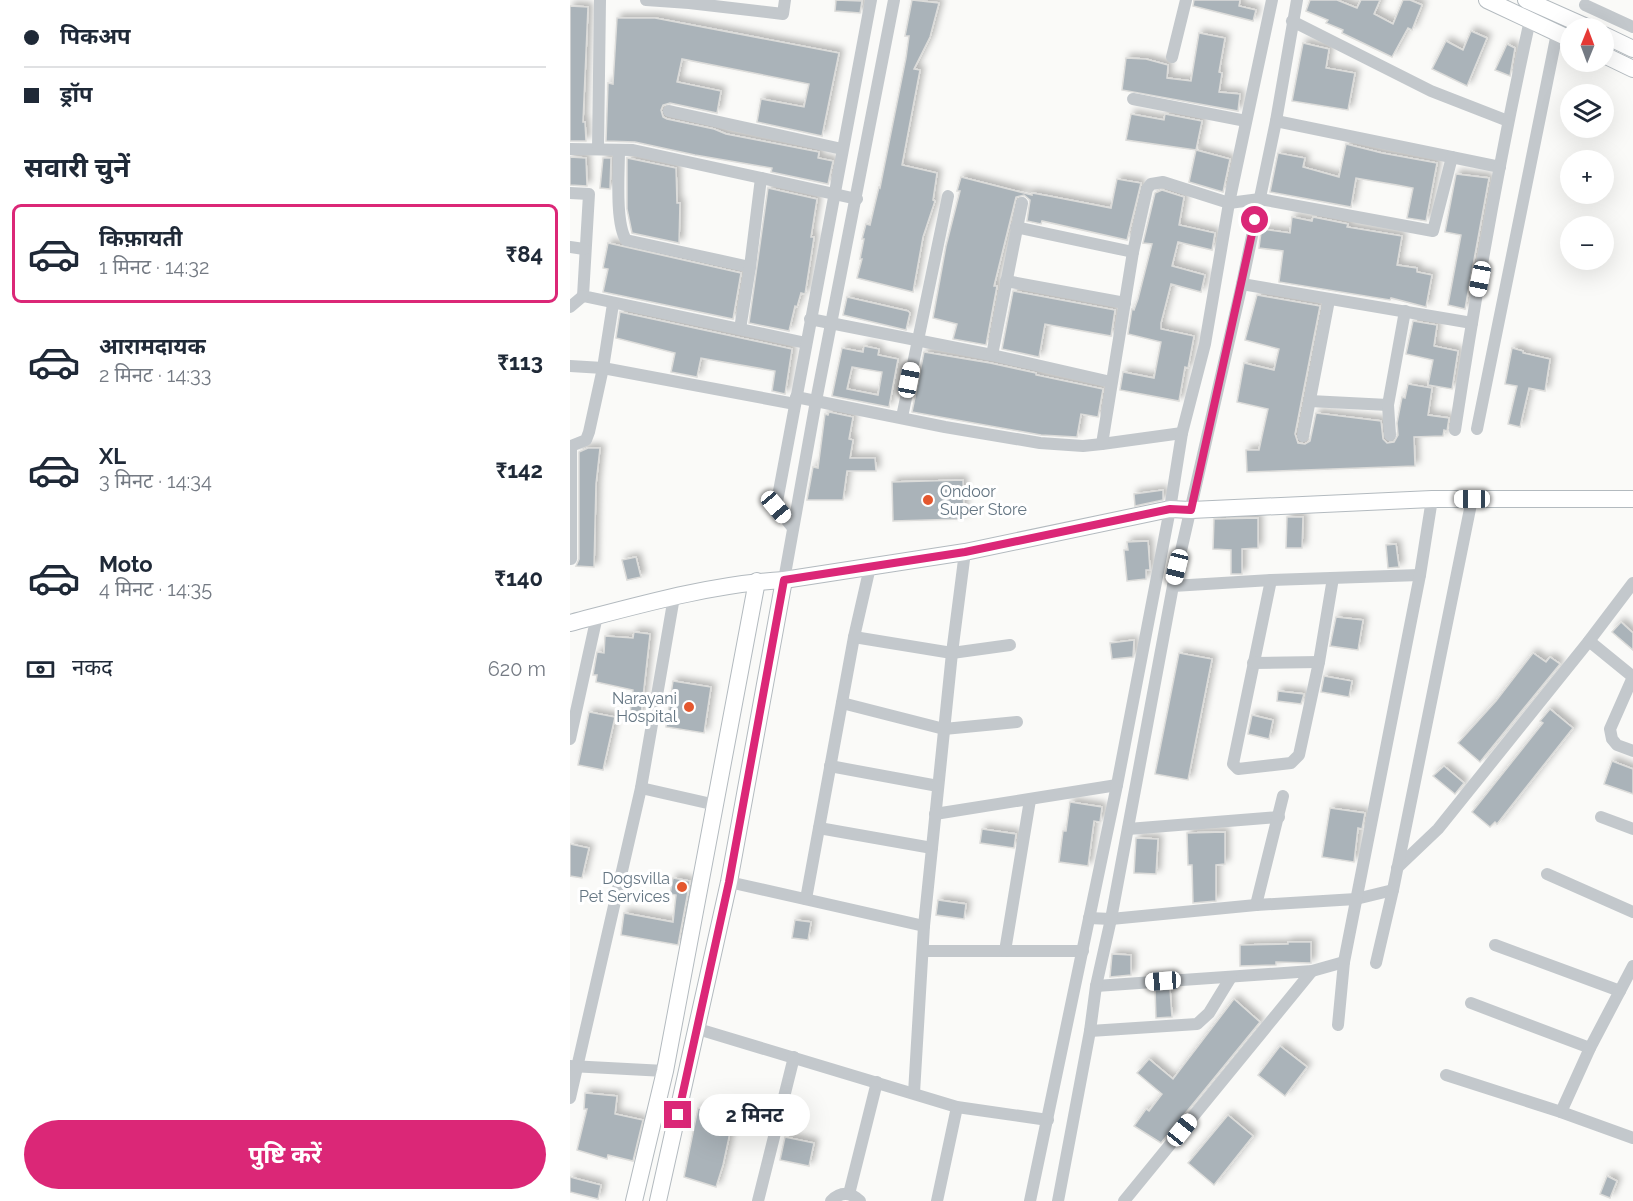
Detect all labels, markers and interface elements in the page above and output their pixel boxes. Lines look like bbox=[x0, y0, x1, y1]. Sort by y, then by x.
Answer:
north arrow bbox=[1560, 18, 1614, 72]
map controls bbox=[1560, 18, 1614, 270]
text: पिकअप bbox=[60, 23, 131, 49]
text: ड्रॉप bbox=[60, 81, 93, 107]
button: layers bbox=[1560, 84, 1614, 138]
button: + bbox=[1560, 150, 1614, 204]
text: सवारी चुनें bbox=[24, 152, 130, 183]
route start bbox=[1241, 206, 1268, 233]
button: − bbox=[1560, 216, 1614, 270]
text: किफ़ायती bbox=[99, 225, 183, 251]
icon: car bbox=[27, 227, 81, 281]
text: ₹84 bbox=[505, 241, 543, 267]
text: 1 मिनट · 14:32 bbox=[99, 255, 209, 279]
car bbox=[1468, 260, 1492, 298]
text: आरामदायक bbox=[99, 333, 206, 359]
icon: car bbox=[27, 335, 81, 389]
text: ₹113 bbox=[497, 349, 543, 375]
car bbox=[897, 361, 921, 399]
text: 2 मिनट · 14:33 bbox=[99, 363, 211, 387]
icon: car bbox=[27, 443, 81, 497]
text: XL bbox=[99, 443, 126, 469]
text: ₹142 bbox=[495, 457, 543, 483]
text: 3 मिनट · 14:34 bbox=[99, 469, 212, 493]
place label: Ondoor Super Store bbox=[940, 482, 1027, 519]
car bbox=[758, 487, 794, 527]
car bbox=[1454, 490, 1490, 508]
marker: Ondoor Super Store bbox=[921, 493, 935, 507]
car bbox=[1164, 547, 1190, 587]
icon: car bbox=[27, 551, 81, 605]
text: Moto bbox=[99, 551, 153, 577]
text: ₹140 bbox=[494, 565, 543, 591]
text: 4 मिनट · 14:35 bbox=[99, 577, 212, 601]
icon: cash bbox=[24, 653, 57, 686]
text: नकद bbox=[72, 654, 113, 680]
text: 620 m bbox=[488, 657, 546, 681]
place label: Narayani Hospital bbox=[612, 689, 678, 726]
marker: Narayani Hospital bbox=[682, 700, 696, 714]
place label: Dogsvilla Pet Services bbox=[579, 869, 670, 906]
marker: Dogsvilla Pet Services bbox=[675, 880, 689, 894]
car bbox=[1144, 971, 1182, 991]
callout: 2 मिनट bbox=[699, 1094, 810, 1136]
route end bbox=[664, 1101, 691, 1128]
text: 2 मिनट bbox=[725, 1103, 784, 1127]
car bbox=[1164, 1110, 1200, 1150]
button: पुष्टि करें bbox=[24, 1120, 546, 1189]

